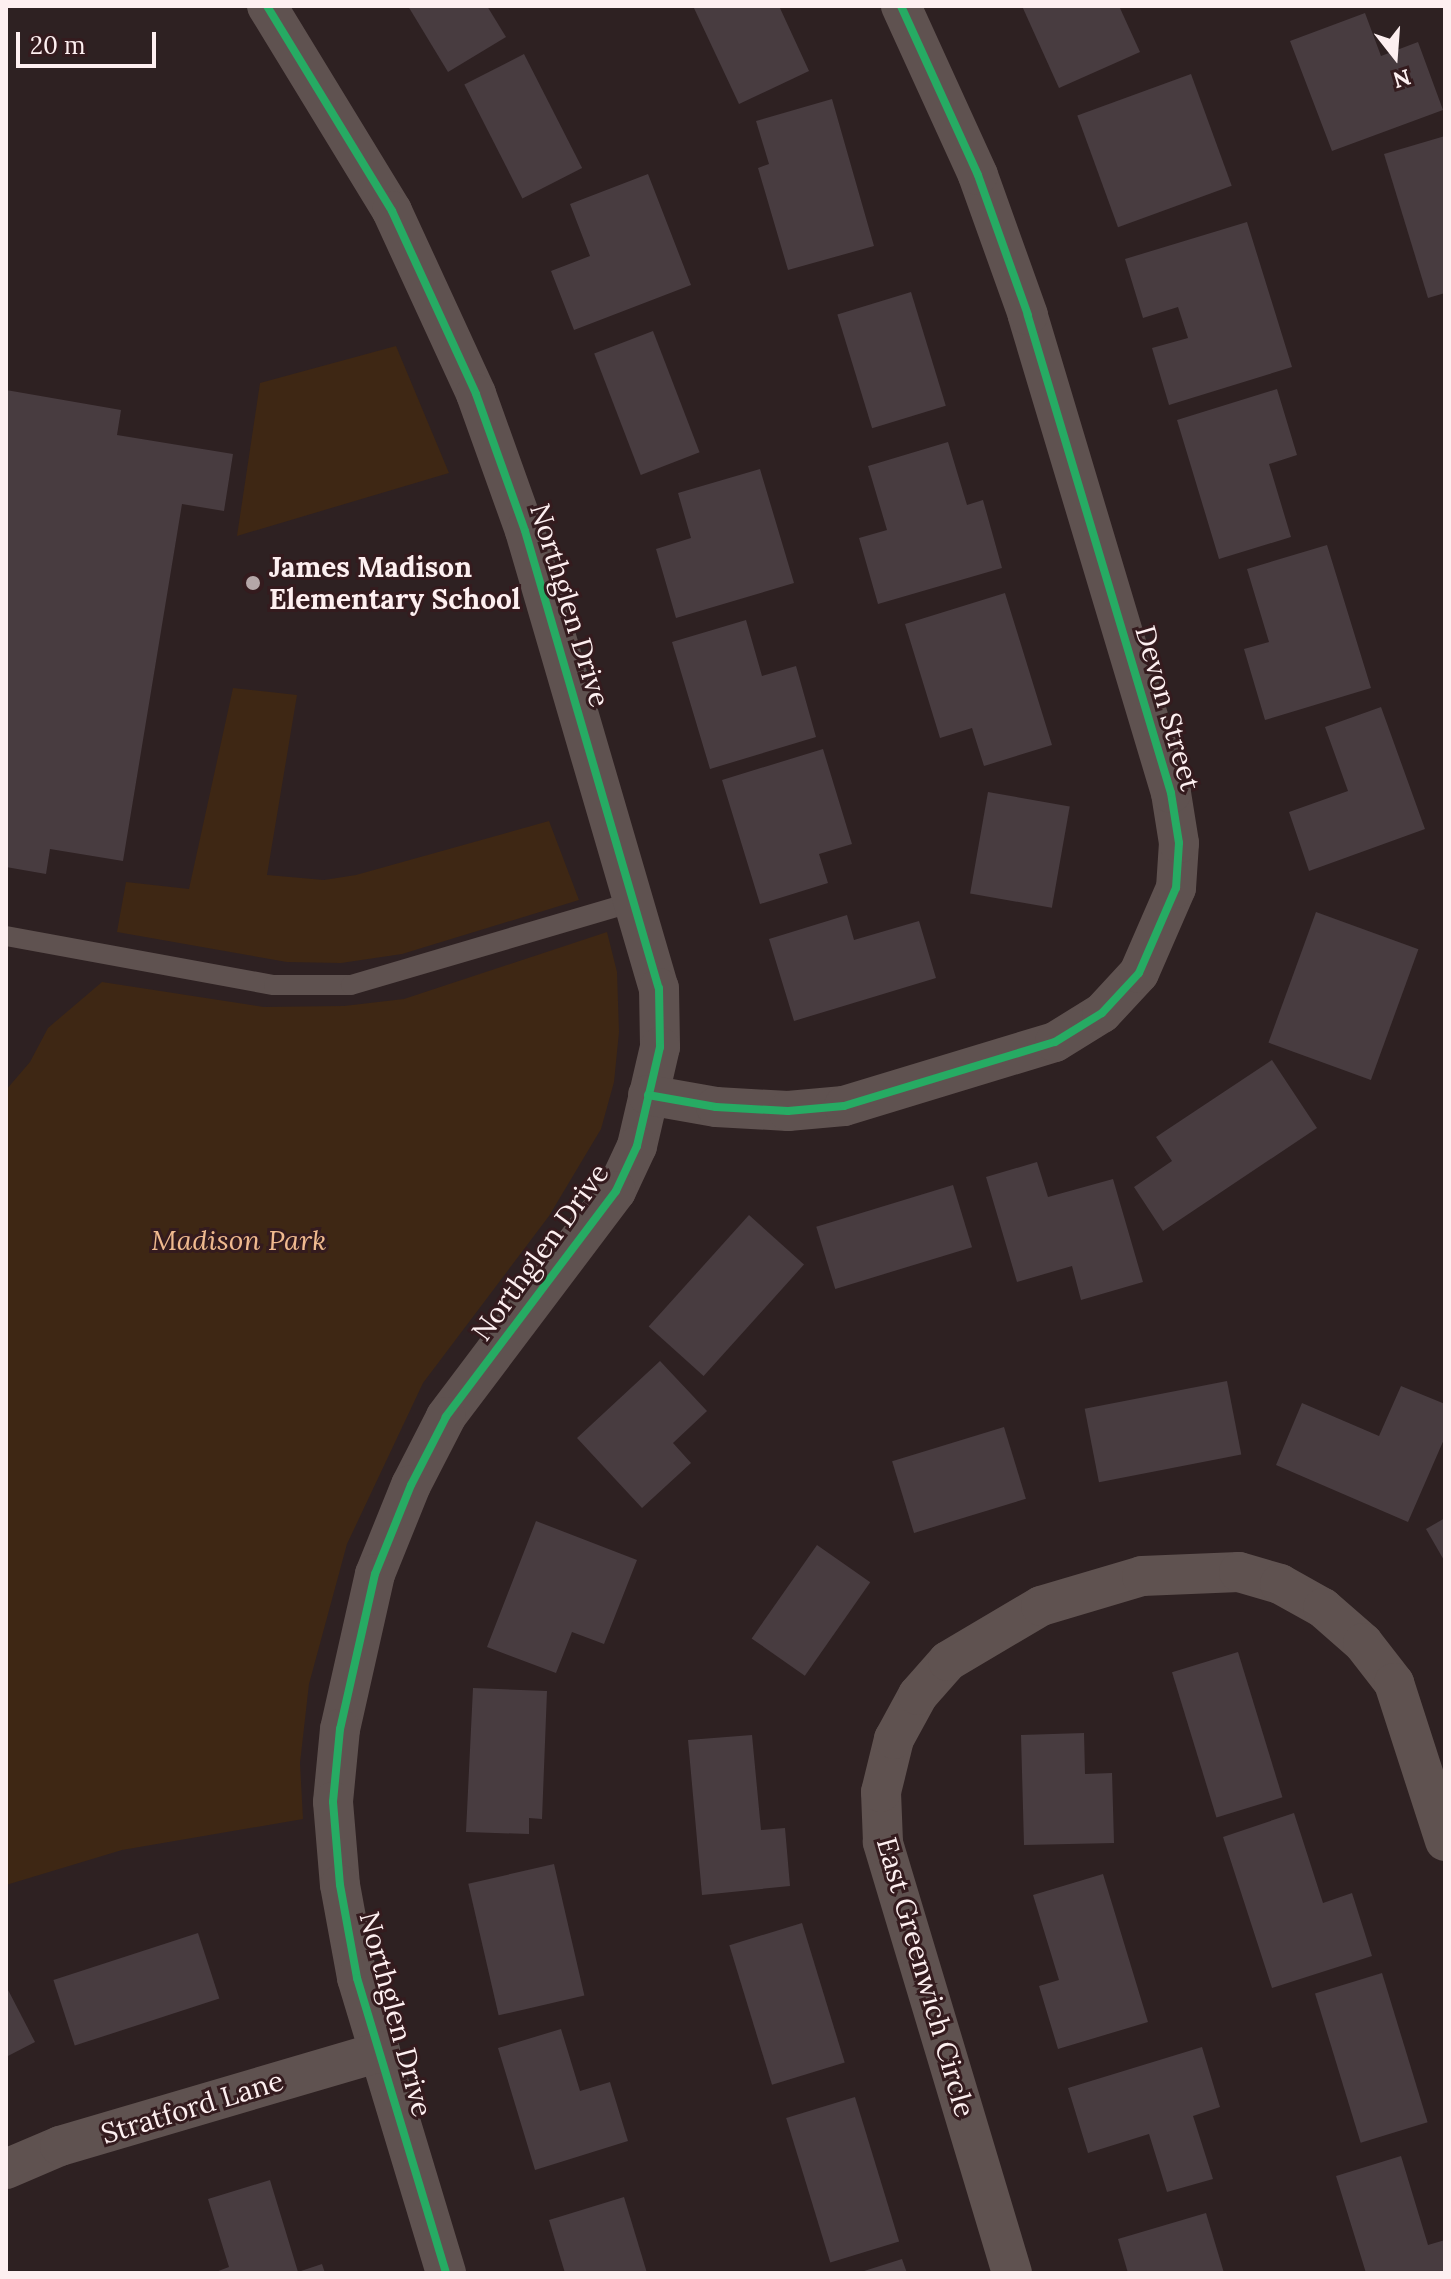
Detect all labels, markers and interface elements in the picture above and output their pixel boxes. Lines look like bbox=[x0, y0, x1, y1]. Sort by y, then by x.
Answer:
scale bar bbox=[20, 16, 160, 66]
north arrow bbox=[1355, 16, 1435, 96]
text: 20 m bbox=[30, 30, 86, 61]
text: N bbox=[1390, 63, 1414, 95]
street label: Northglen Drive bbox=[523, 499, 617, 711]
place label: James Madison Elementary School bbox=[269, 550, 521, 616]
marker: James Madison Elementary School bbox=[244, 574, 262, 592]
street label: Devon Street bbox=[1128, 622, 1208, 794]
street label: Northglen Drive bbox=[464, 1157, 616, 1347]
park label: Madison Park bbox=[151, 1223, 327, 1257]
street label: East Greenwich Circle bbox=[870, 1833, 982, 2121]
street label: Northglen Drive bbox=[353, 1908, 439, 2120]
street label: Stratford Lane bbox=[97, 2063, 287, 2151]

